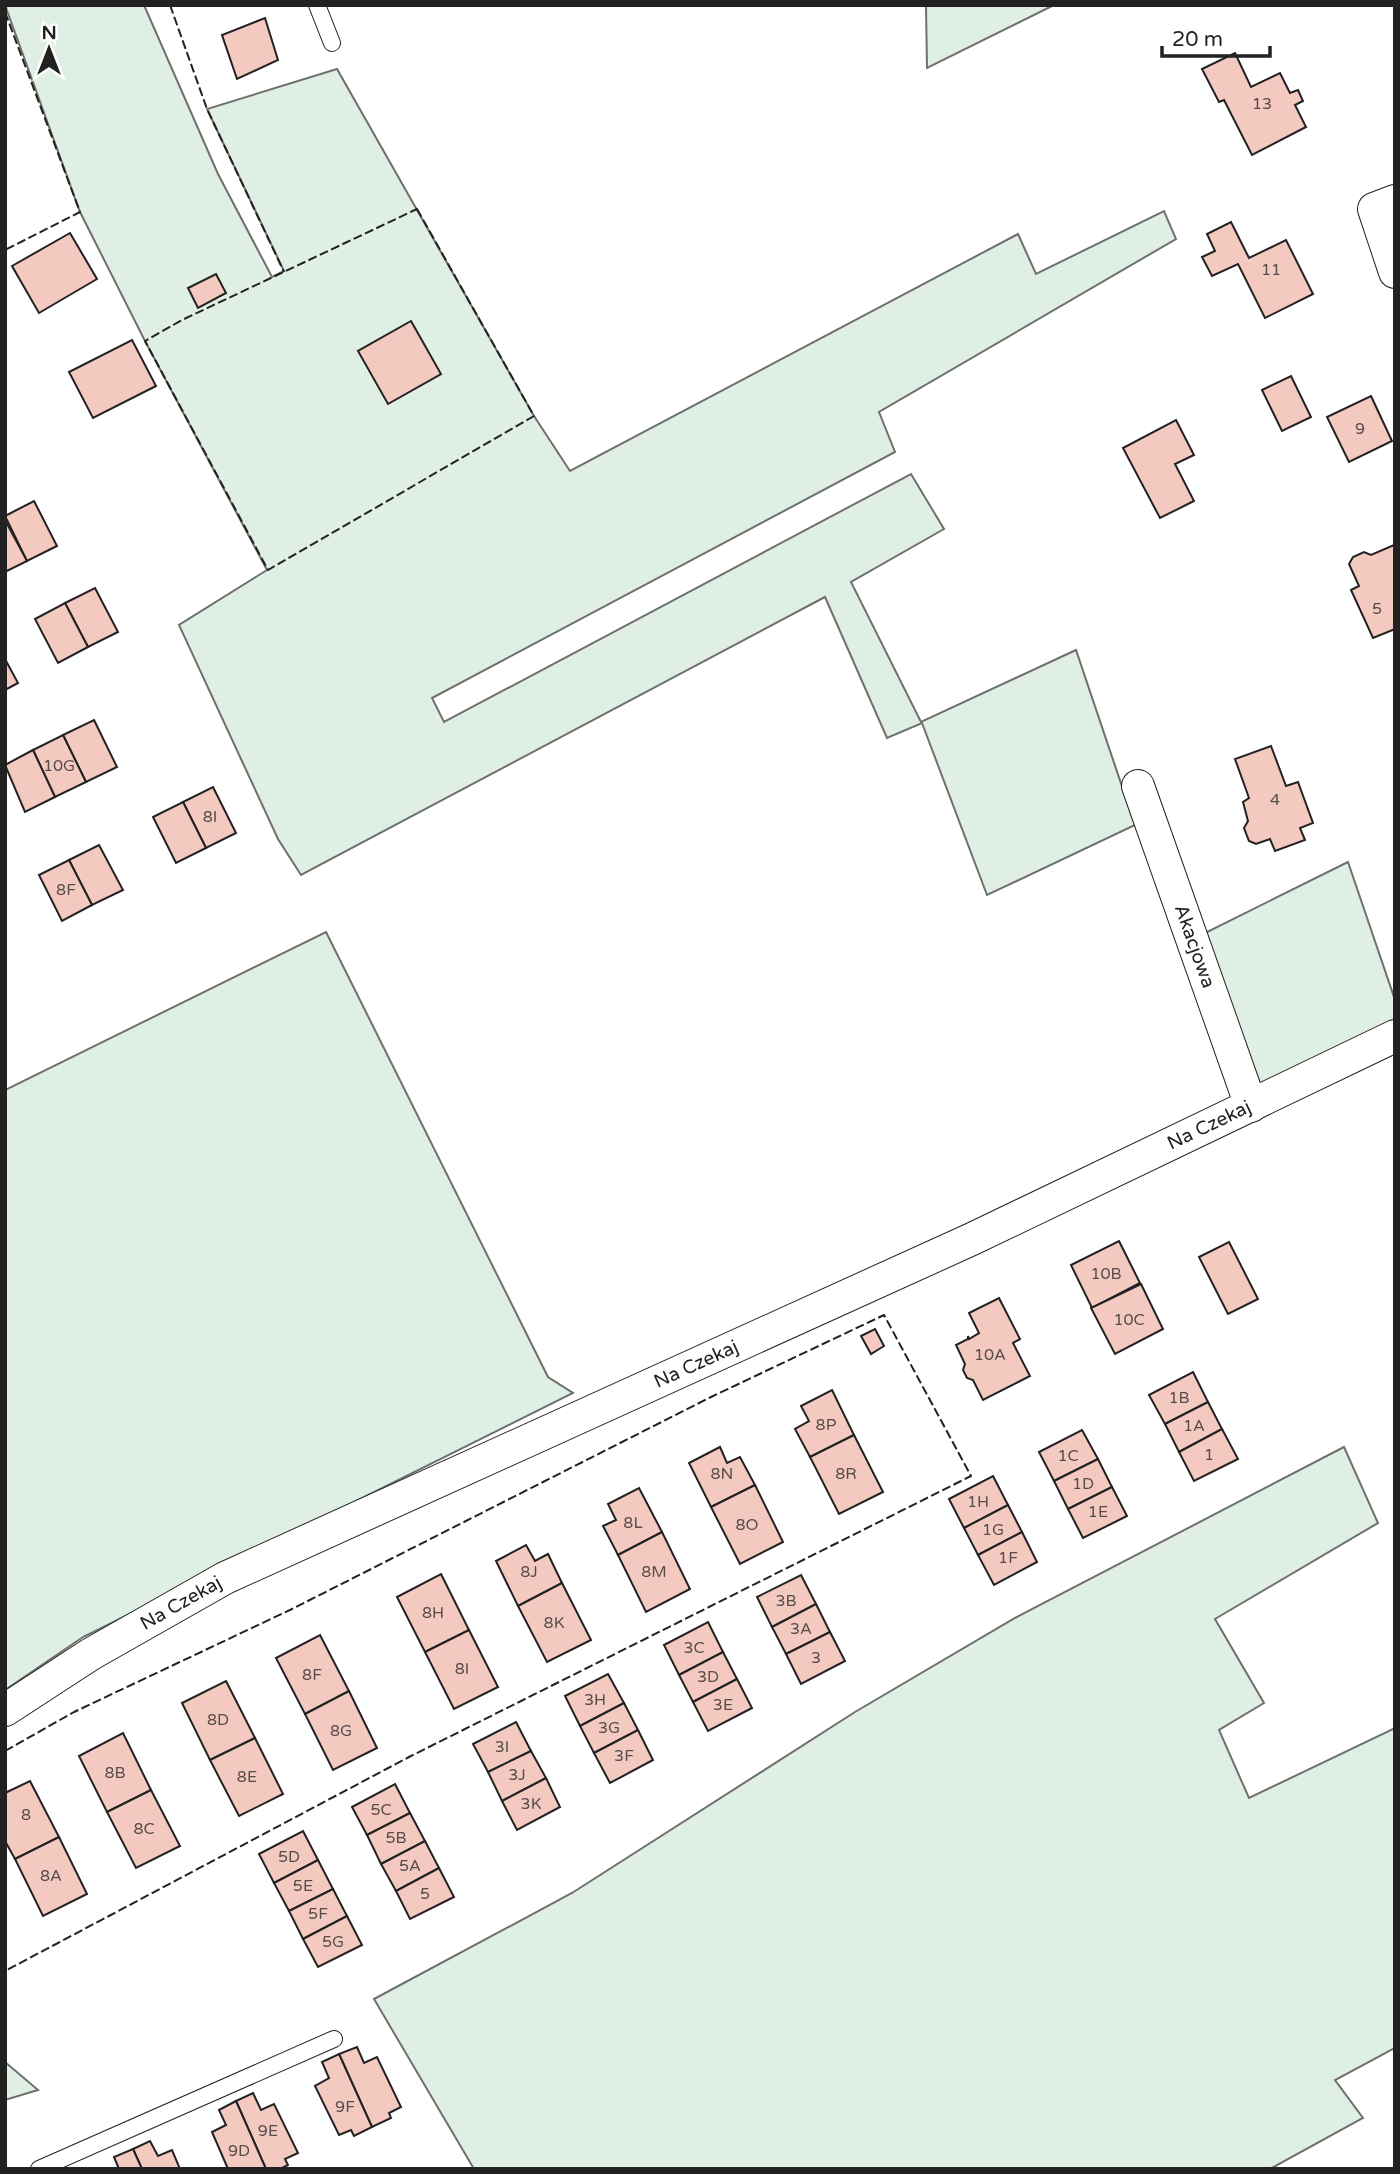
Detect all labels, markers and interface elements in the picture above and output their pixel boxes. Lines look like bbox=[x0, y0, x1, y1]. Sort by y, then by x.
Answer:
north arrow bbox=[14, 14, 84, 84]
scale bar bbox=[1162, 14, 1270, 58]
text: N bbox=[41, 22, 57, 44]
text: 20 m bbox=[1172, 27, 1223, 52]
house number: 13 bbox=[1252, 94, 1272, 114]
house number: 11 bbox=[1261, 260, 1281, 280]
house number: 9 bbox=[1355, 419, 1365, 439]
house number: 5 bbox=[1372, 599, 1382, 619]
house number: 10G bbox=[43, 756, 75, 776]
house number: 4 bbox=[1270, 790, 1280, 810]
house number: 8I bbox=[203, 807, 217, 827]
house number: 8F bbox=[56, 880, 76, 900]
street label: Akacjowa bbox=[1170, 902, 1219, 991]
street label: Na Czekaj bbox=[1164, 1096, 1254, 1155]
house number: 10B bbox=[1090, 1264, 1122, 1284]
house number: 10C bbox=[1113, 1310, 1145, 1330]
street label: Na Czekaj bbox=[651, 1336, 742, 1393]
house number: 10A bbox=[974, 1345, 1006, 1365]
house number: 1B bbox=[1168, 1388, 1190, 1408]
house number: 8P bbox=[816, 1415, 837, 1435]
house number: 1A bbox=[1183, 1416, 1205, 1436]
house number: 1 bbox=[1204, 1445, 1214, 1465]
house number: 1C bbox=[1057, 1446, 1079, 1466]
house number: 8N bbox=[711, 1464, 733, 1484]
house number: 8R bbox=[835, 1464, 857, 1484]
house number: 1D bbox=[1072, 1474, 1094, 1494]
house number: 1H bbox=[967, 1492, 989, 1512]
house number: 1E bbox=[1088, 1502, 1108, 1522]
house number: 8L bbox=[623, 1513, 643, 1533]
house number: 8O bbox=[735, 1515, 759, 1535]
house number: 1G bbox=[982, 1520, 1004, 1540]
house number: 1F bbox=[998, 1548, 1018, 1568]
house number: 8J bbox=[520, 1562, 538, 1582]
house number: 8M bbox=[641, 1562, 667, 1582]
street label: Na Czekaj bbox=[136, 1571, 226, 1635]
house number: 3B bbox=[775, 1591, 797, 1611]
house number: 8H bbox=[422, 1603, 444, 1623]
house number: 8K bbox=[544, 1613, 565, 1633]
house number: 3A bbox=[790, 1619, 812, 1639]
house number: 3C bbox=[683, 1638, 705, 1658]
house number: 3 bbox=[811, 1648, 821, 1668]
house number: 8I bbox=[455, 1659, 469, 1679]
house number: 8F bbox=[302, 1665, 322, 1685]
house number: 3D bbox=[697, 1667, 719, 1687]
house number: 3H bbox=[584, 1690, 606, 1710]
house number: 3E bbox=[713, 1695, 733, 1715]
house number: 8D bbox=[207, 1710, 229, 1730]
house number: 3G bbox=[598, 1718, 620, 1738]
house number: 8G bbox=[330, 1721, 352, 1741]
house number: 3I bbox=[495, 1737, 509, 1757]
house number: 3F bbox=[614, 1746, 634, 1766]
house number: 8B bbox=[104, 1763, 126, 1783]
house number: 3J bbox=[508, 1765, 526, 1785]
house number: 8E bbox=[237, 1767, 257, 1787]
house number: 3K bbox=[521, 1794, 542, 1814]
house number: 5C bbox=[370, 1800, 392, 1820]
house number: 8 bbox=[21, 1805, 31, 1825]
house number: 8C bbox=[133, 1819, 155, 1839]
house number: 5B bbox=[385, 1828, 407, 1848]
house number: 5D bbox=[278, 1847, 300, 1867]
house number: 5A bbox=[399, 1856, 421, 1876]
house number: 8A bbox=[40, 1866, 62, 1886]
house number: 5E bbox=[293, 1876, 313, 1896]
house number: 5 bbox=[420, 1884, 430, 1904]
house number: 5F bbox=[308, 1904, 328, 1924]
house number: 5G bbox=[322, 1932, 344, 1952]
house number: 9F bbox=[335, 2097, 355, 2117]
house number: 9E bbox=[258, 2121, 278, 2141]
house number: 9D bbox=[228, 2141, 250, 2161]

